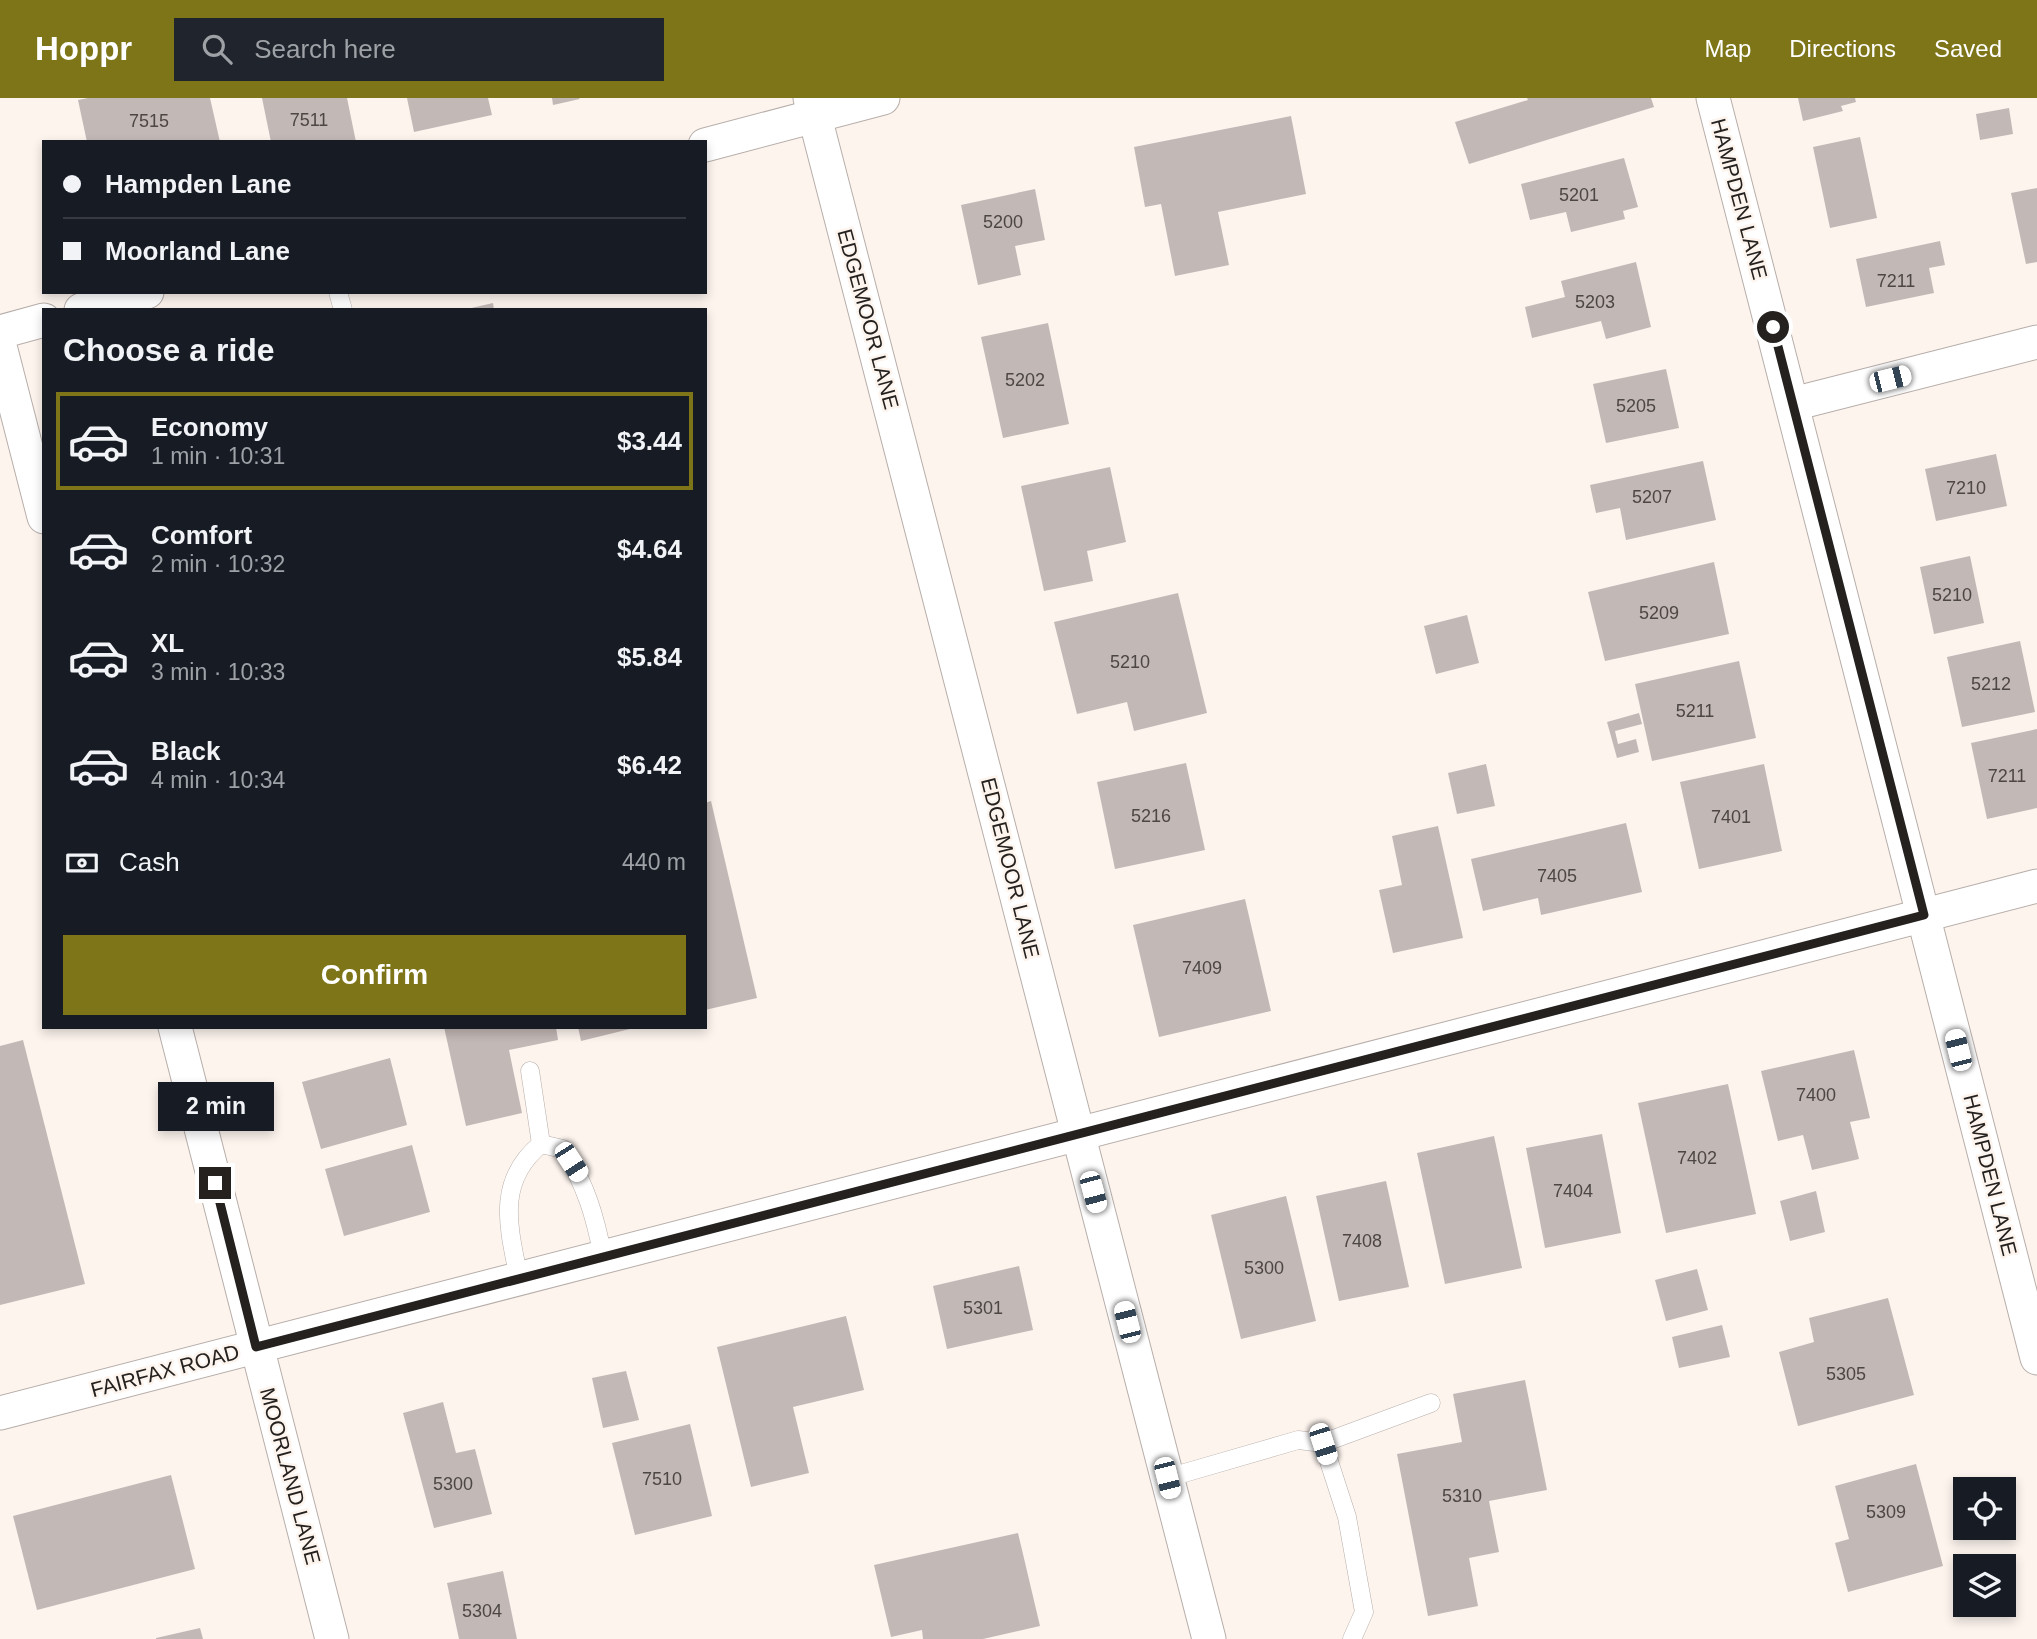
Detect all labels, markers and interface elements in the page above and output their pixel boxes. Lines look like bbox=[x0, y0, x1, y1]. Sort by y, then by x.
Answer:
search box bbox=[174, 18, 664, 81]
text: Hoppr bbox=[35, 30, 132, 67]
icon: search bbox=[198, 30, 236, 68]
text: Search here bbox=[254, 34, 396, 64]
text: Map bbox=[1705, 35, 1751, 62]
text: Directions bbox=[1789, 35, 1896, 62]
text: Saved bbox=[1934, 35, 2002, 62]
house number: 7511 bbox=[290, 110, 328, 130]
house number: 7515 bbox=[129, 111, 169, 131]
street label: HAMPDEN LANE bbox=[1707, 116, 1772, 282]
text: Hampden Lane bbox=[105, 169, 291, 199]
house number: 5201 bbox=[1559, 185, 1599, 205]
house number: 5200 bbox=[983, 212, 1023, 232]
street label: EDGEMOOR LANE bbox=[833, 226, 904, 411]
text: Moorland Lane bbox=[105, 236, 290, 266]
house number: 7211 bbox=[1877, 271, 1915, 291]
house number: 5203 bbox=[1575, 292, 1615, 312]
route start bbox=[1757, 311, 1789, 343]
text: Choose a ride bbox=[63, 332, 275, 368]
car bbox=[1868, 364, 1913, 394]
house number: 5202 bbox=[1005, 370, 1045, 390]
house number: 5205 bbox=[1616, 396, 1656, 416]
icon: car bbox=[67, 410, 130, 473]
text: Economy bbox=[151, 412, 268, 442]
text: $3.44 bbox=[617, 426, 682, 456]
text: 1 min · 10:31 bbox=[151, 443, 285, 469]
house number: 7210 bbox=[1946, 478, 1986, 498]
house number: 5207 bbox=[1632, 487, 1672, 507]
icon: car bbox=[67, 518, 130, 581]
text: Comfort bbox=[151, 520, 252, 550]
text: $4.64 bbox=[617, 534, 682, 564]
text: 2 min · 10:32 bbox=[151, 551, 285, 577]
house number: 5210 bbox=[1932, 585, 1972, 605]
house number: 5209 bbox=[1639, 603, 1679, 623]
icon: car bbox=[67, 626, 130, 689]
text: XL bbox=[151, 628, 184, 658]
text: $5.84 bbox=[617, 642, 682, 672]
house number: 5210 bbox=[1110, 652, 1150, 672]
text: 3 min · 10:33 bbox=[151, 659, 285, 685]
house number: 5212 bbox=[1971, 674, 2011, 694]
house number: 5211 bbox=[1676, 701, 1714, 721]
icon: car bbox=[67, 734, 130, 797]
text: Black bbox=[151, 736, 220, 766]
text: $6.42 bbox=[617, 750, 682, 780]
house number: 7211 bbox=[1988, 766, 2026, 786]
text: 4 min · 10:34 bbox=[151, 767, 285, 793]
street label: EDGEMOOR LANE bbox=[977, 775, 1044, 961]
house number: 5216 bbox=[1131, 806, 1171, 826]
house number: 7401 bbox=[1711, 807, 1751, 827]
icon: cash bbox=[63, 844, 101, 882]
text: Cash bbox=[119, 847, 180, 877]
text: 440 m bbox=[622, 849, 686, 875]
house number: 7405 bbox=[1537, 866, 1577, 886]
button: Confirm bbox=[63, 935, 686, 1015]
house number: 7409 bbox=[1182, 958, 1222, 978]
car bbox=[1943, 1027, 1974, 1073]
callout: 2 min bbox=[157, 1082, 273, 1130]
house number: 7400 bbox=[1796, 1085, 1836, 1105]
street label: HAMPDEN LANE bbox=[1959, 1092, 2022, 1258]
text: 2 min bbox=[186, 1093, 246, 1119]
car bbox=[551, 1139, 592, 1185]
house number: 7402 bbox=[1677, 1148, 1717, 1168]
route end bbox=[199, 1167, 231, 1199]
car bbox=[1078, 1169, 1109, 1215]
house number: 7404 bbox=[1553, 1181, 1593, 1201]
house number: 7408 bbox=[1342, 1231, 1382, 1251]
house number: 5300 bbox=[1244, 1258, 1284, 1278]
house number: 5301 bbox=[963, 1298, 1003, 1318]
car bbox=[1112, 1299, 1143, 1345]
street label: FAIRFAX ROAD bbox=[88, 1340, 242, 1401]
house number: 5305 bbox=[1826, 1364, 1866, 1384]
street label: MOORLAND LANE bbox=[256, 1385, 325, 1567]
car bbox=[1307, 1421, 1340, 1467]
car bbox=[1152, 1455, 1183, 1501]
house number: 7510 bbox=[642, 1469, 682, 1489]
house number: 5300 bbox=[433, 1474, 473, 1494]
map controls bbox=[1953, 1477, 2016, 1617]
button: locate bbox=[1953, 1477, 2016, 1540]
house number: 5310 bbox=[1442, 1486, 1482, 1506]
house number: 5309 bbox=[1866, 1502, 1906, 1522]
button: layers bbox=[1953, 1554, 2016, 1617]
house number: 5304 bbox=[462, 1601, 502, 1621]

